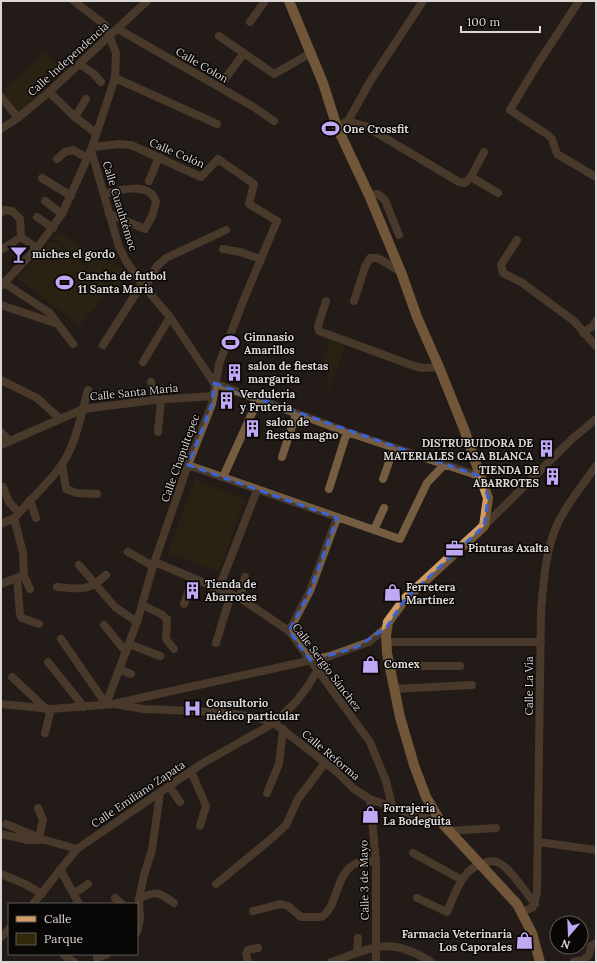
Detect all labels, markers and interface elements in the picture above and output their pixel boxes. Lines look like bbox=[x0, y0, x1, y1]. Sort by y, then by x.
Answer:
scale bar bbox=[461, 8, 540, 34]
text: 100 m bbox=[467, 14, 500, 29]
street label: Calle Independencia bbox=[25, 19, 112, 99]
street label: Calle Colon bbox=[173, 44, 231, 86]
sports icon: One Crossfit bbox=[320, 119, 340, 139]
place label: One Crossfit bbox=[343, 122, 409, 136]
street label: Calle Colón bbox=[147, 135, 207, 171]
street label: Calle Cuauhtémoc bbox=[100, 159, 140, 253]
bar icon: miches el gordo bbox=[9, 244, 29, 264]
place label: miches el gordo bbox=[32, 247, 115, 261]
place label: Cancha de futbol 11 Santa Maria bbox=[78, 269, 167, 296]
sports icon: Cancha de futbol 11 Santa Maria bbox=[55, 272, 75, 292]
place label: Gimnasio Amarillos bbox=[244, 330, 294, 357]
sports icon: Gimnasio Amarillos bbox=[221, 333, 241, 353]
place label: salon de fiestas margarita bbox=[248, 359, 328, 386]
building icon: salon de fiestas margarita bbox=[225, 362, 245, 382]
street label: Calle Santa María bbox=[89, 380, 179, 404]
place label: Verduleria y Fruteria bbox=[240, 387, 296, 414]
building icon: Verduleria y Fruteria bbox=[217, 390, 237, 410]
street label: Calle Chapultepec bbox=[158, 412, 203, 504]
place label: salon de fiestas magno bbox=[266, 415, 338, 442]
building icon: salon de fiestas magno bbox=[243, 418, 263, 438]
place label: DISTRUBUIDORA DE MATERIALES CASA BLANCA bbox=[383, 436, 534, 463]
building icon: DISTRUBUIDORA DE MATERIALES CASA BLANCA bbox=[536, 439, 556, 459]
place label: TIENDA DE ABARROTES bbox=[473, 463, 539, 490]
building icon: TIENDA DE ABARROTES bbox=[542, 466, 562, 486]
office icon: Pinturas Axalta bbox=[445, 538, 465, 558]
place label: Pinturas Axalta bbox=[468, 541, 549, 555]
place label: Tienda de Abarrotes bbox=[205, 577, 257, 604]
building icon: Tienda de Abarrotes bbox=[182, 580, 202, 600]
place label: Ferretera Martínez bbox=[406, 580, 456, 607]
shop icon: Ferretera Martínez bbox=[383, 583, 403, 603]
street label: Calle Sergio Sánchez bbox=[289, 620, 365, 714]
shop icon: Comex bbox=[361, 654, 381, 674]
street label: Calle La Vía bbox=[522, 656, 536, 716]
place label: Comex bbox=[384, 657, 420, 671]
place label: Consultorio médico particular bbox=[206, 696, 300, 723]
hospital icon: Consultorio médico particular bbox=[183, 699, 203, 719]
street label: Calle Reforma bbox=[299, 727, 363, 784]
street label: Calle Emiliano Zapata bbox=[88, 757, 188, 831]
place label: Forrajeria La Bodeguita bbox=[383, 801, 451, 828]
shop icon: Forrajeria La Bodeguita bbox=[360, 804, 380, 824]
street label: Calle 3 de Mayo bbox=[356, 840, 372, 920]
legend bbox=[8, 903, 138, 955]
text: Calle bbox=[44, 911, 72, 926]
north arrow bbox=[549, 915, 589, 955]
place label: Farmacia Veterinaria Los Caporales bbox=[402, 927, 512, 954]
shop icon: Farmacia Veterinaria Los Caporales bbox=[515, 930, 535, 950]
text: Parque bbox=[44, 931, 84, 946]
text: N bbox=[559, 936, 572, 952]

